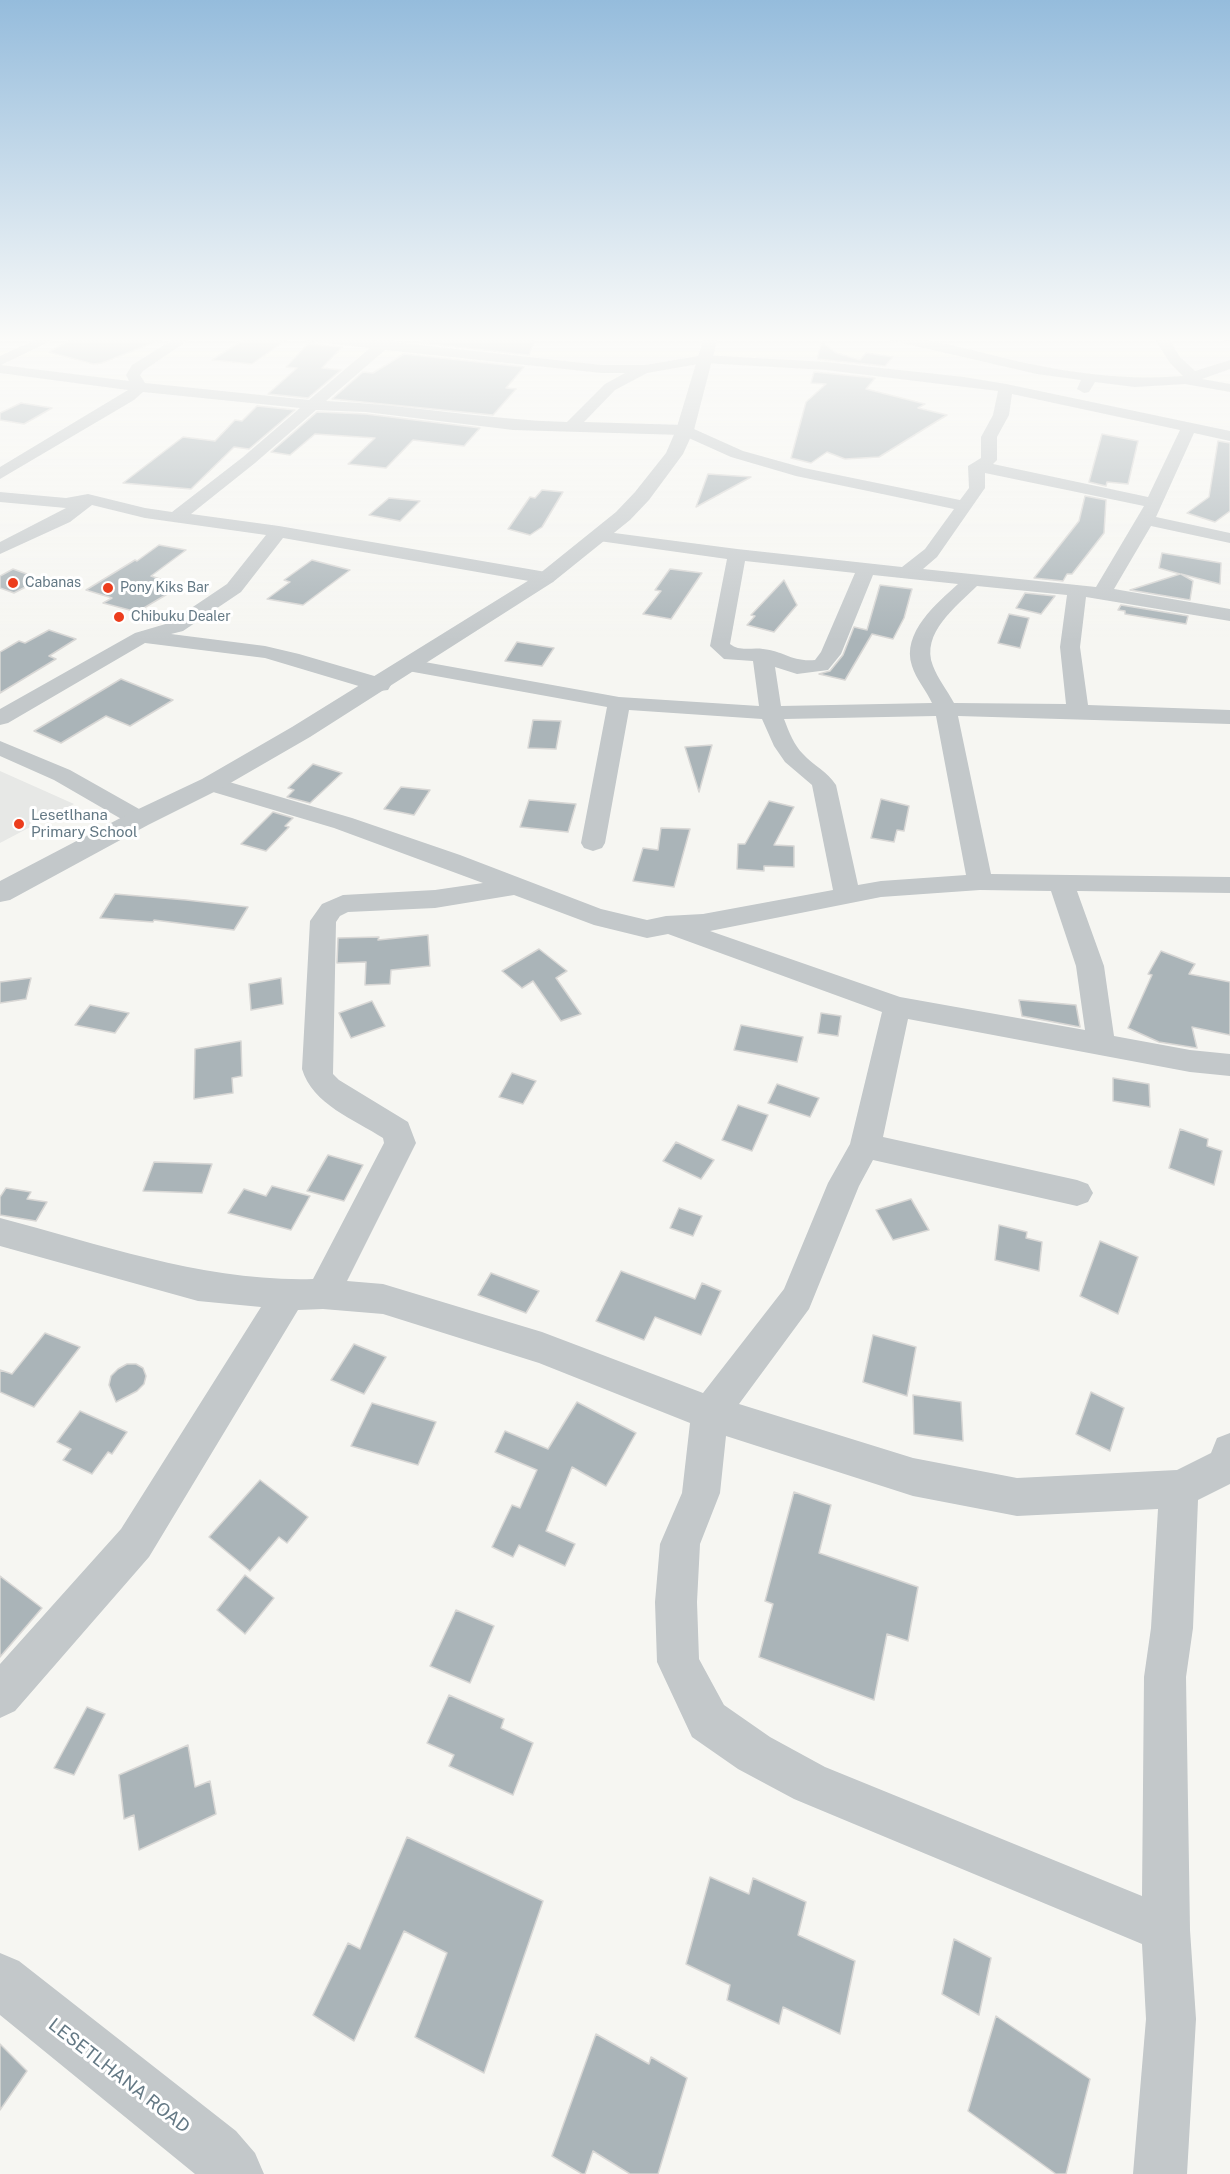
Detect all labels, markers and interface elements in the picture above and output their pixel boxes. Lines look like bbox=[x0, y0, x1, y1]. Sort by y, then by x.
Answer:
place label: Cabanas bbox=[25, 575, 81, 591]
marker: Cabanas bbox=[6, 576, 20, 590]
place label: Pony Kiks Bar bbox=[120, 580, 209, 596]
marker: Pony Kiks Bar bbox=[101, 581, 115, 595]
place label: Chibuku Dealer bbox=[131, 609, 231, 625]
marker: Chibuku Dealer bbox=[112, 610, 126, 624]
place label: Lesetlhana Primary School bbox=[31, 806, 137, 841]
marker: Lesetlhana Primary School bbox=[12, 817, 26, 831]
street label: LESETLHANA ROAD bbox=[44, 2014, 194, 2138]

